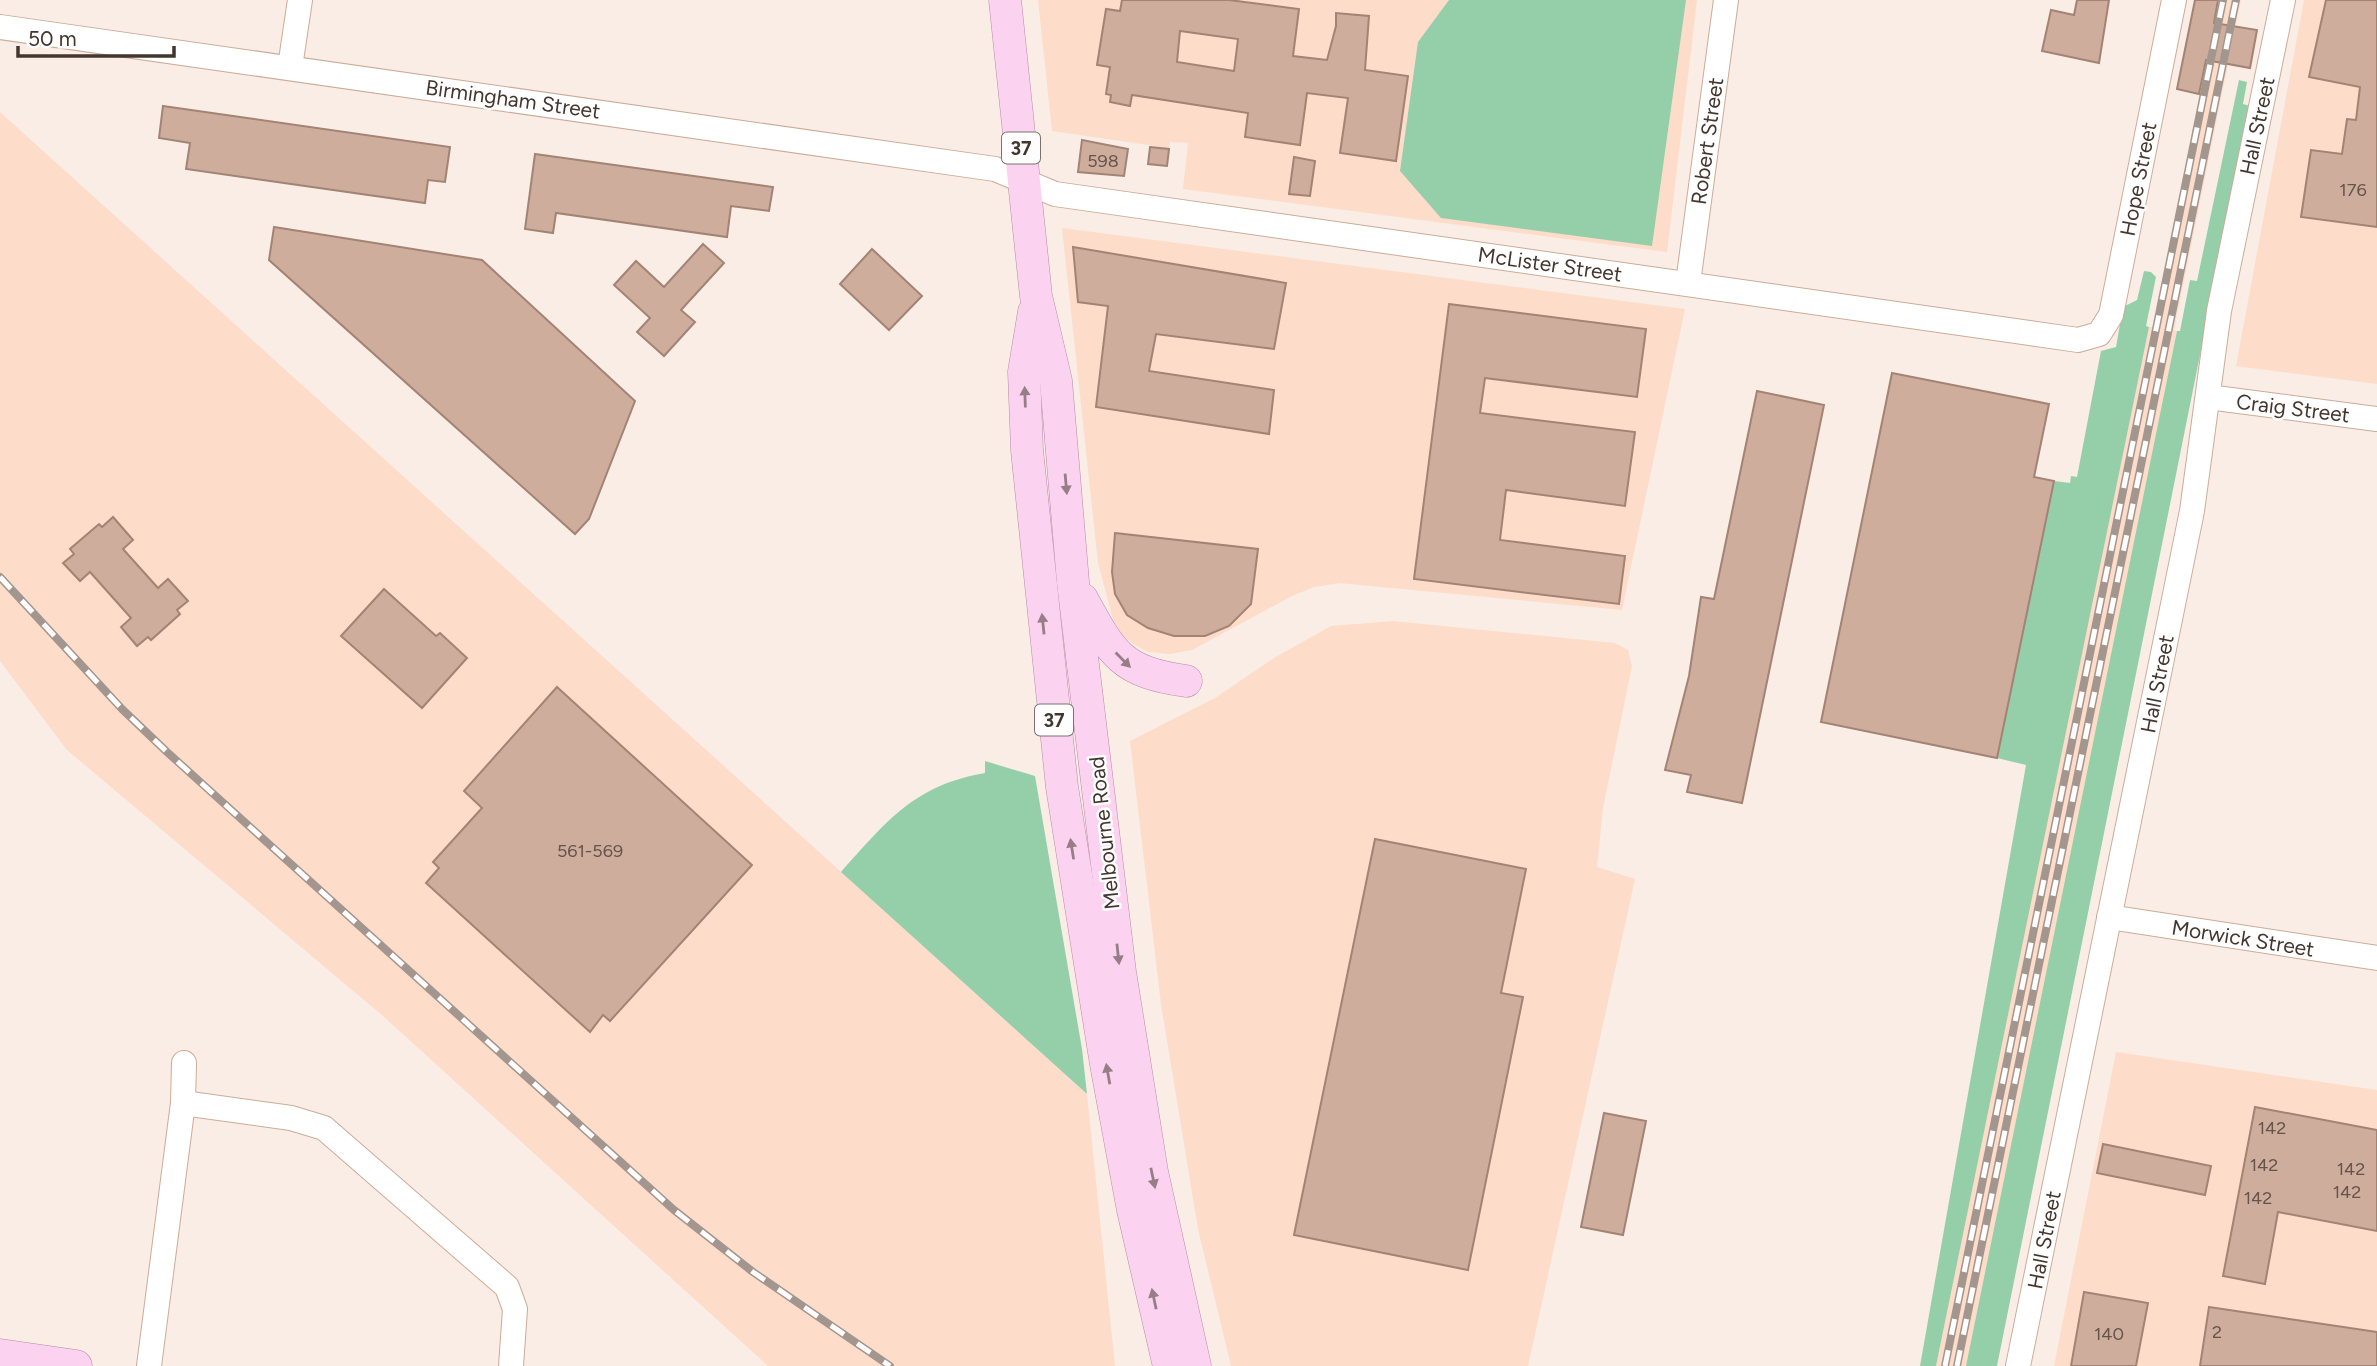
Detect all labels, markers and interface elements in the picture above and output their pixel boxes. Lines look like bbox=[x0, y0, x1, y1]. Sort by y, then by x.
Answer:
scale bar bbox=[18, 14, 173, 58]
text: 50 m bbox=[28, 26, 77, 51]
street label: Birmingham Street bbox=[424, 74, 602, 124]
street label: Hall Street bbox=[2234, 75, 2280, 177]
street label: Robert Street bbox=[1686, 76, 1728, 206]
street label: Hope Street bbox=[2115, 120, 2161, 238]
road number: 37 bbox=[1002, 132, 1040, 164]
house number: 598 bbox=[1087, 150, 1119, 172]
house number: 176 bbox=[2339, 179, 2367, 201]
street label: McLister Street bbox=[1476, 242, 1624, 286]
one-way arrow bbox=[1020, 386, 1031, 408]
street label: Craig Street bbox=[2235, 389, 2351, 427]
one-way arrow bbox=[1060, 474, 1071, 496]
one-way arrow bbox=[1037, 613, 1048, 635]
street label: Hall Street bbox=[2135, 633, 2179, 735]
one-way arrow bbox=[1114, 651, 1131, 667]
road number: 37 bbox=[1035, 705, 1073, 736]
street label: Melbourne Road bbox=[1084, 755, 1124, 911]
one-way arrow bbox=[1066, 838, 1077, 860]
house number: 561-569 bbox=[557, 840, 623, 862]
street label: Morwick Street bbox=[2170, 914, 2316, 962]
one-way arrow bbox=[1113, 943, 1124, 965]
one-way arrow bbox=[1102, 1063, 1113, 1085]
house number: 142 bbox=[2258, 1117, 2286, 1139]
house number: 142 bbox=[2250, 1154, 2278, 1176]
house number: 142 bbox=[2337, 1158, 2365, 1180]
one-way arrow bbox=[1148, 1167, 1159, 1189]
house number: 142 bbox=[2333, 1181, 2361, 1203]
house number: 142 bbox=[2244, 1187, 2272, 1209]
street label: Hall Street bbox=[2022, 1189, 2066, 1291]
one-way arrow bbox=[1149, 1288, 1160, 1310]
house number: 2 bbox=[2212, 1321, 2222, 1343]
house number: 140 bbox=[2094, 1323, 2124, 1345]

